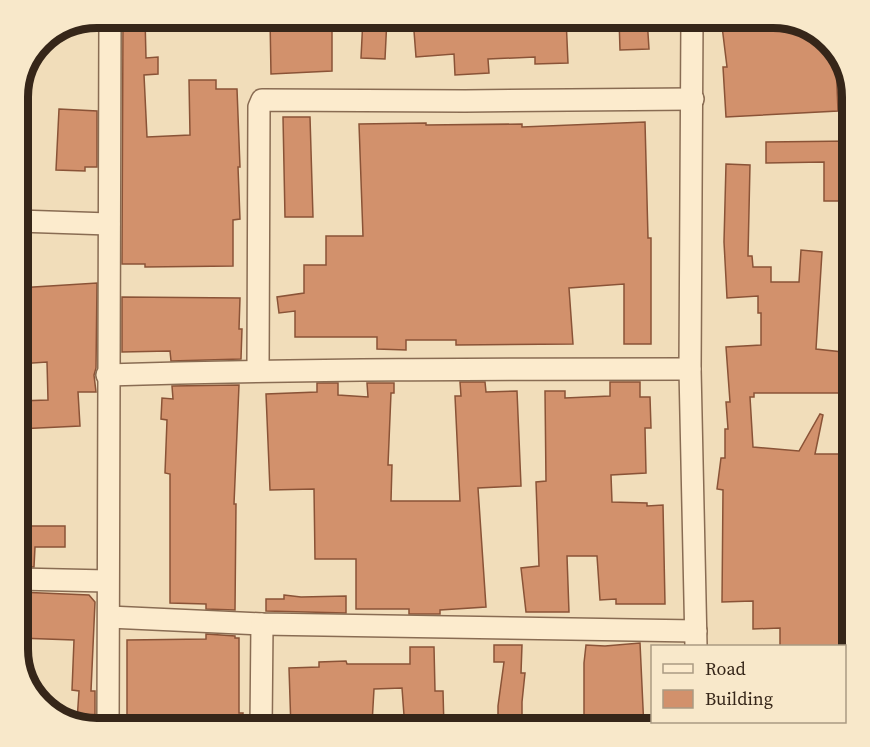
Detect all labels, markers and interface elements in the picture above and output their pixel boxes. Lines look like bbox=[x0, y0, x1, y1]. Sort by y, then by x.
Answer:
legend bbox=[651, 645, 846, 723]
text: Road bbox=[705, 656, 746, 681]
text: Building bbox=[705, 686, 773, 711]

